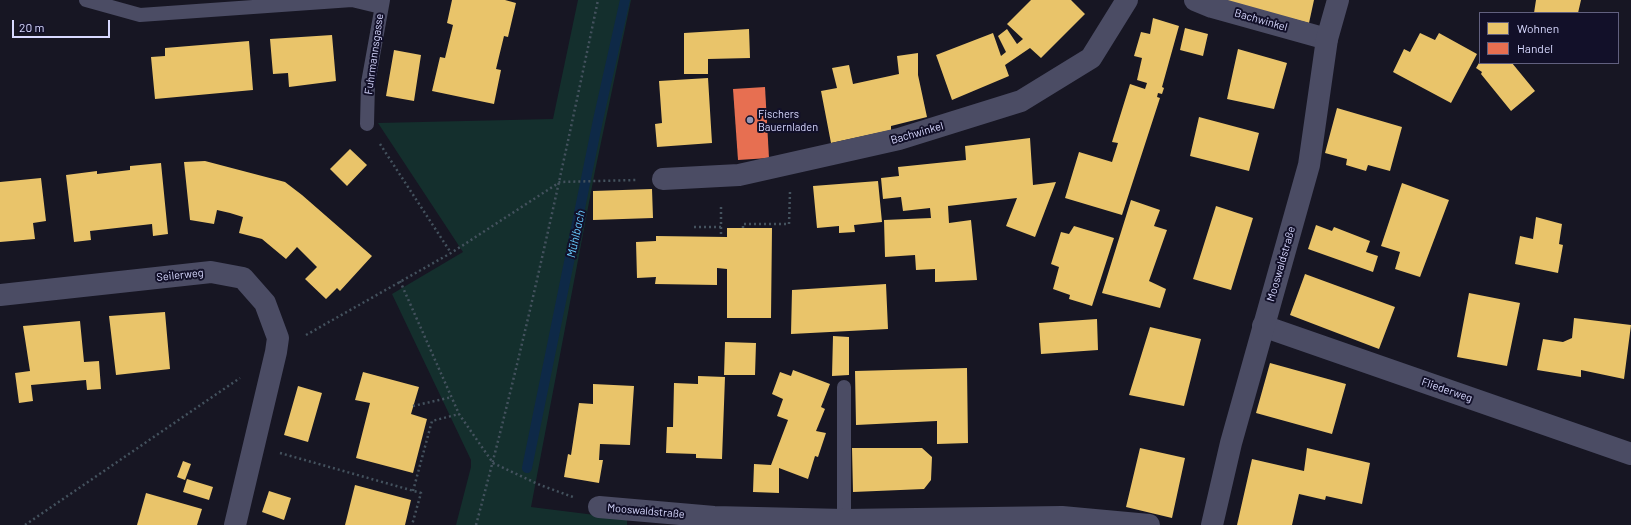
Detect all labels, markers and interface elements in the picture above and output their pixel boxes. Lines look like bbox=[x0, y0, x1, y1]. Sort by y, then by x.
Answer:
street label: Bachwinkel bbox=[1233, 6, 1289, 34]
scale bar bbox=[14, 12, 112, 38]
legend bbox=[1479, 12, 1619, 64]
street label: Fuhrmannsgasse bbox=[362, 13, 386, 95]
text: 20 m bbox=[19, 20, 45, 34]
text: Wohnen bbox=[1517, 21, 1559, 35]
text: Handel bbox=[1517, 41, 1553, 55]
place label: Fischers Bauernladen bbox=[758, 107, 818, 133]
marker: Fischers Bauernladen bbox=[745, 115, 755, 125]
street label: Bachwinkel bbox=[889, 119, 945, 147]
water label: Mühlbach bbox=[564, 209, 588, 259]
street label: Mooswaldstraße bbox=[1264, 225, 1298, 303]
street label: Seilerweg bbox=[156, 266, 204, 284]
street label: Fliederweg bbox=[1420, 375, 1474, 405]
street label: Mooswaldstraße bbox=[607, 501, 685, 521]

